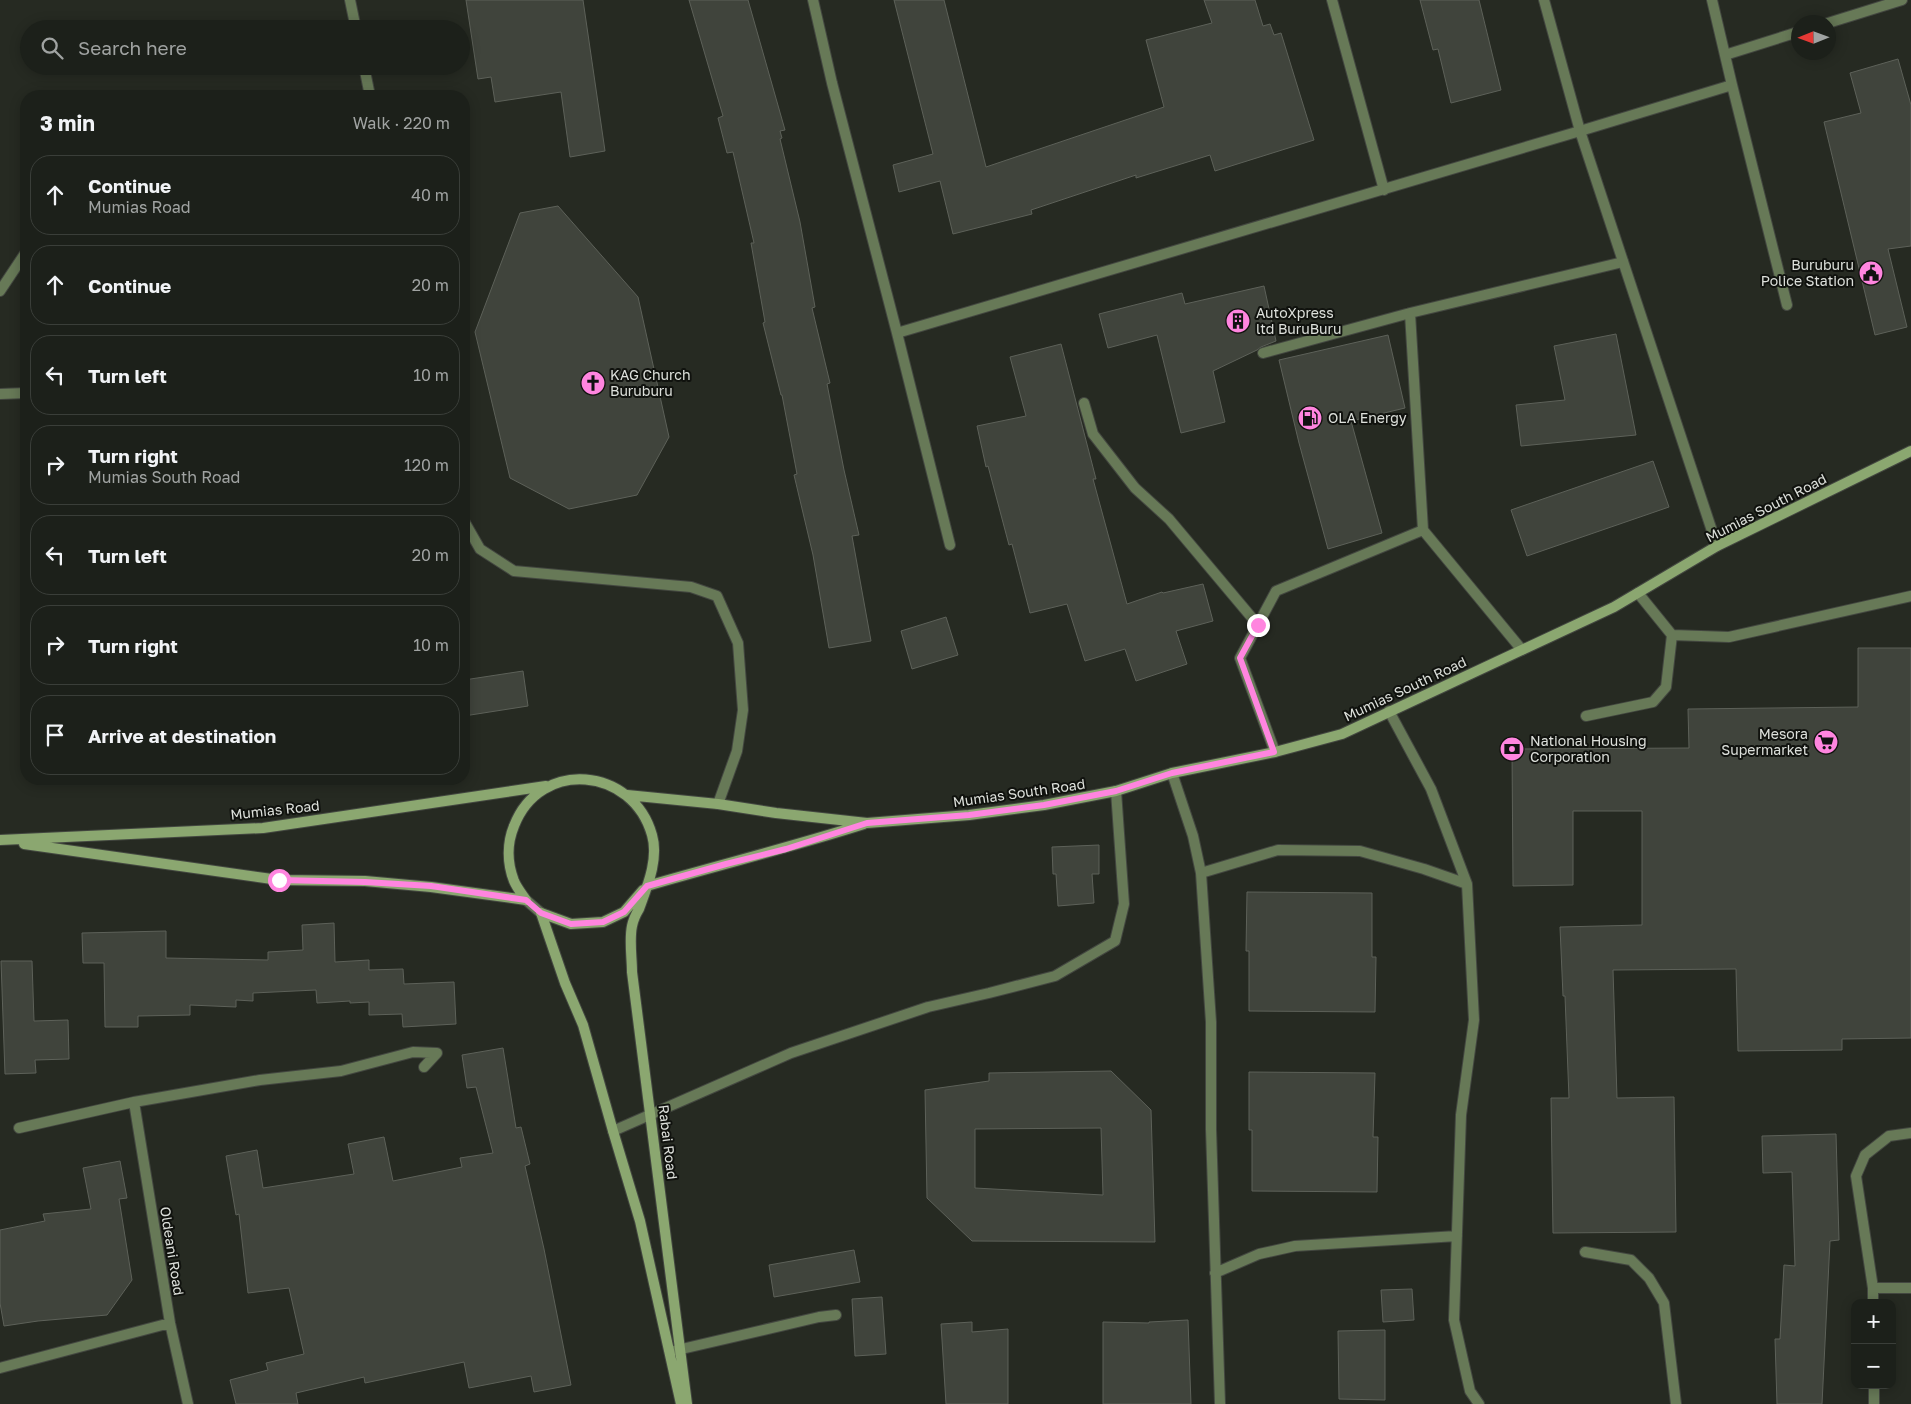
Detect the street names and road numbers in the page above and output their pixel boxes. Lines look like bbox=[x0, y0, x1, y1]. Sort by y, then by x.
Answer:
street label: Mumias South Road bbox=[1703, 470, 1829, 545]
street label: Mumias South Road bbox=[1341, 653, 1469, 724]
street label: Mumias South Road bbox=[952, 775, 1086, 810]
street label: Mumias Road bbox=[229, 796, 320, 823]
street label: Rabai Road bbox=[655, 1103, 682, 1180]
street label: Oldeani Road bbox=[157, 1205, 188, 1296]

